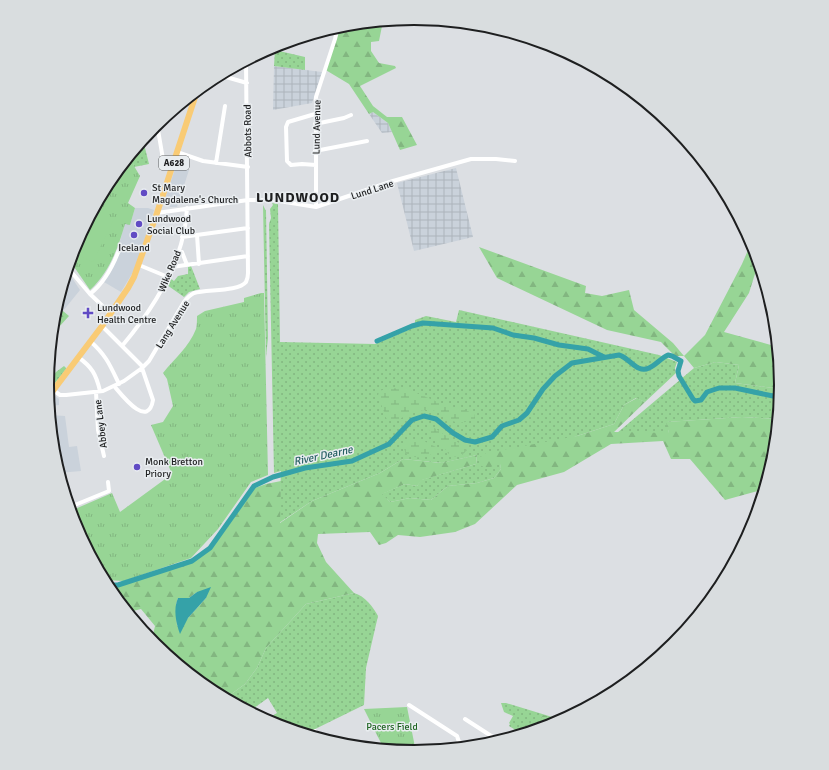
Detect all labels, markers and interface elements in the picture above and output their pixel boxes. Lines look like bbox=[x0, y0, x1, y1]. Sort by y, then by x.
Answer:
street label: Lund Avenue bbox=[311, 100, 323, 154]
street label: Abbots Road bbox=[242, 104, 254, 158]
road number: A628 bbox=[159, 156, 189, 170]
street label: Lund Lane bbox=[350, 177, 395, 202]
place label: St Mary Magdalene's Church bbox=[152, 182, 238, 206]
marker: St Mary Magdalene's Church bbox=[139, 188, 149, 198]
district label: LUNDWOOD bbox=[256, 189, 340, 206]
place label: Lundwood Social Club bbox=[147, 213, 195, 237]
marker: Lundwood Social Club bbox=[134, 219, 144, 229]
marker: Iceland bbox=[129, 230, 139, 240]
place label: Iceland bbox=[118, 242, 150, 254]
street label: Wike Road bbox=[156, 249, 184, 294]
street label: Lang Avenue bbox=[153, 298, 192, 351]
place label: Lundwood Health Centre bbox=[97, 302, 156, 326]
marker: Lundwood Health Centre bbox=[82, 307, 94, 319]
street label: Abbey Lane bbox=[92, 399, 110, 449]
water label: River Dearne bbox=[292, 443, 354, 468]
place label: Monk Bretton Priory bbox=[145, 456, 203, 480]
marker: Monk Bretton Priory bbox=[132, 462, 142, 472]
park label: Pacers Field bbox=[366, 721, 418, 733]

